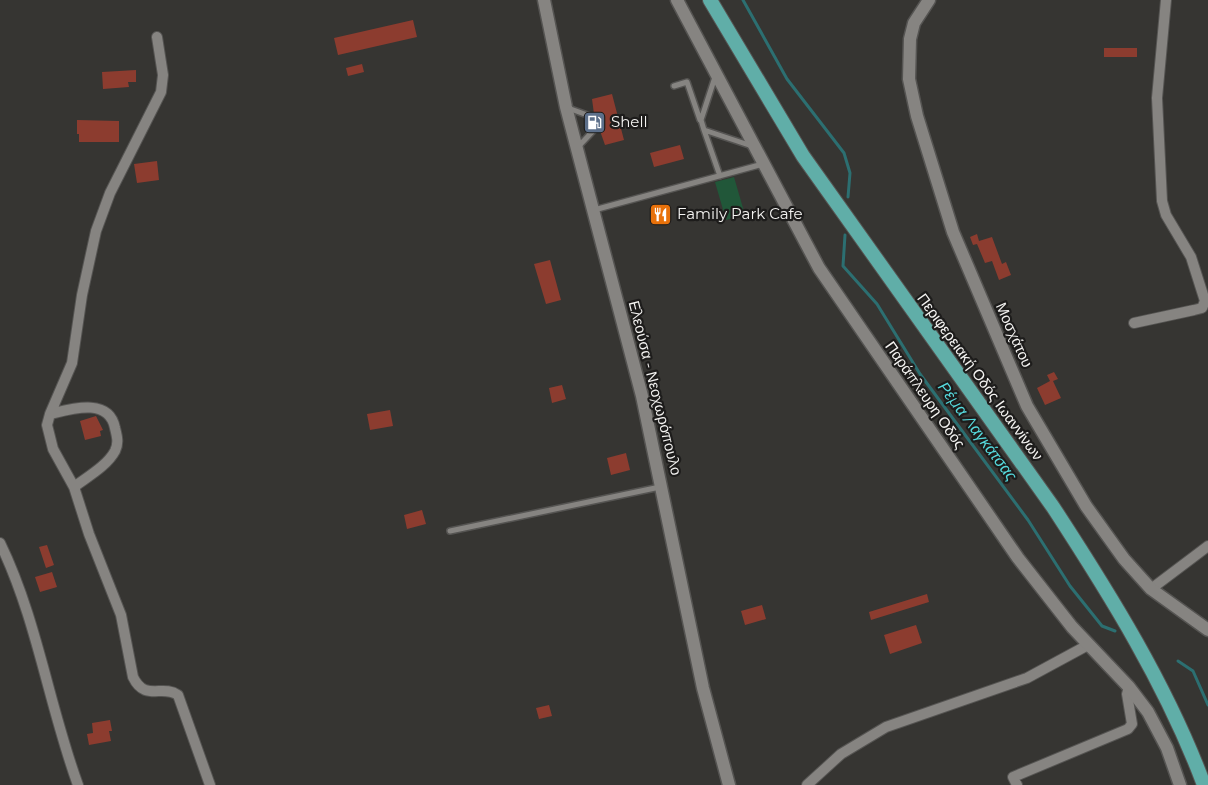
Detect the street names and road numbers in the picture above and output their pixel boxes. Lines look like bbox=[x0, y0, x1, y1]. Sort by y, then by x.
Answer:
street label: Περιφερειακή Οδός Ιωαννίνων bbox=[913, 289, 1047, 464]
street label: Ελεούσα - Νεοχωρόπουλο bbox=[625, 299, 686, 477]
street label: Μοσχάτου bbox=[992, 299, 1037, 370]
street label: Παράπλευρη Οδός bbox=[881, 337, 970, 452]

